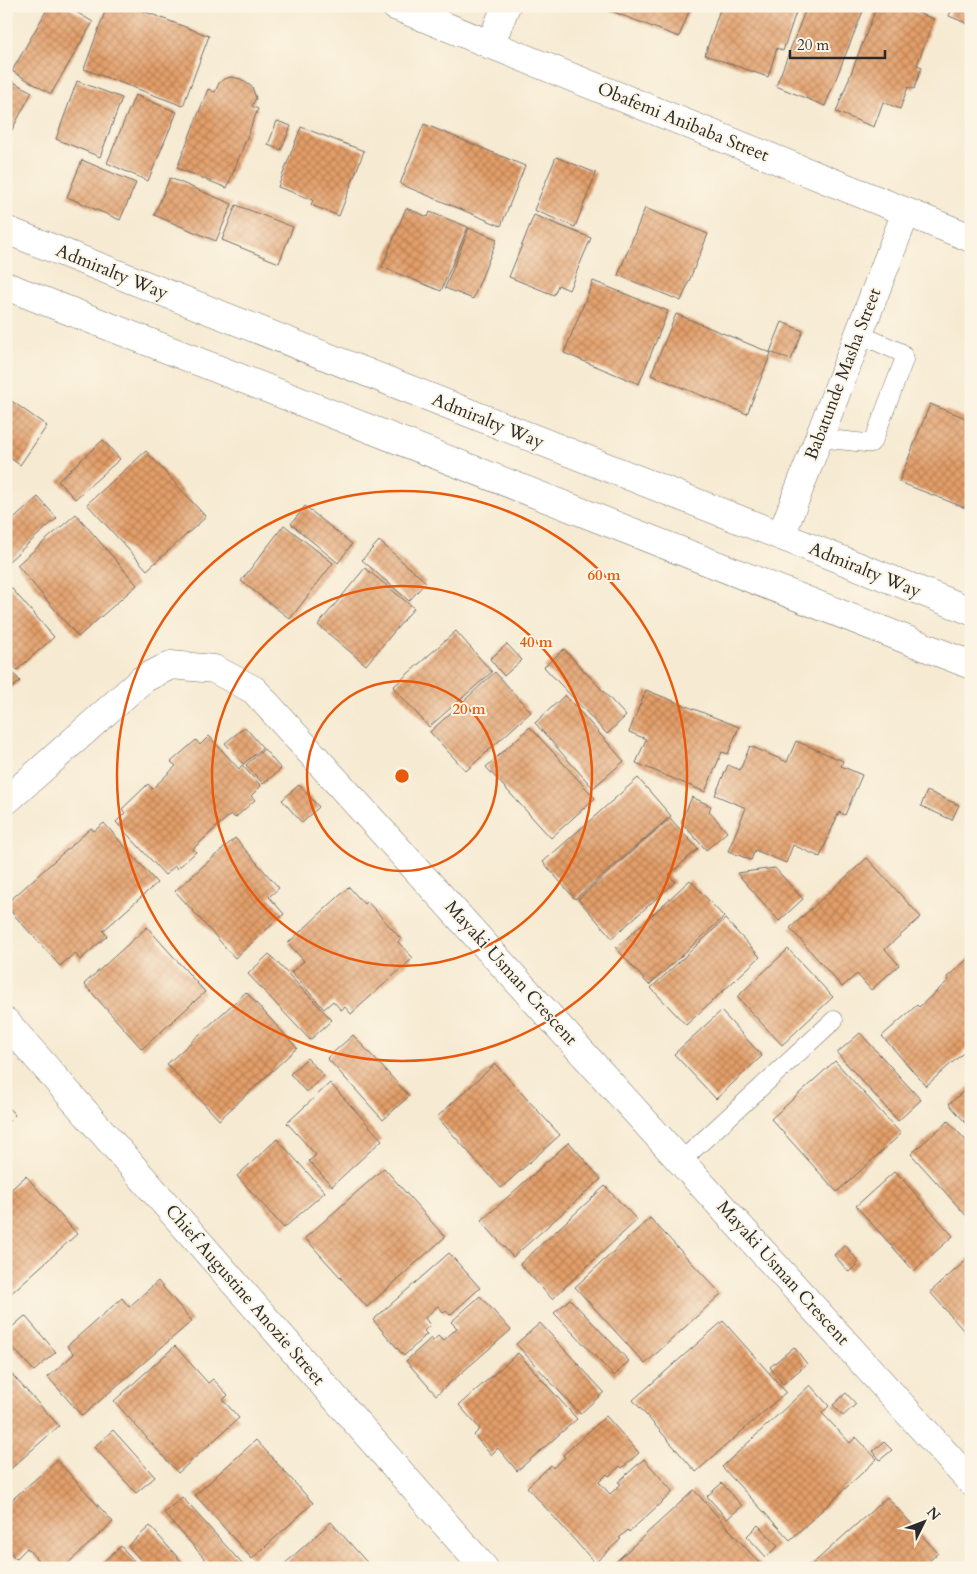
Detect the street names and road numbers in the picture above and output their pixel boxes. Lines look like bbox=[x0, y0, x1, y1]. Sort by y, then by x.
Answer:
street label: Obafemi Anibaba Street bbox=[594, 76, 773, 168]
street label: Admiralty Way bbox=[52, 238, 172, 306]
street label: Babatunde Masha Street bbox=[799, 284, 887, 464]
street label: Admiralty Way bbox=[428, 387, 548, 455]
street label: Admiralty Way bbox=[805, 536, 925, 604]
street label: Mayaki Usman Crescent bbox=[439, 895, 583, 1051]
street label: Mayaki Usman Crescent bbox=[711, 1195, 855, 1351]
street label: Chief Augustine Anozie Street bbox=[159, 1199, 331, 1391]

